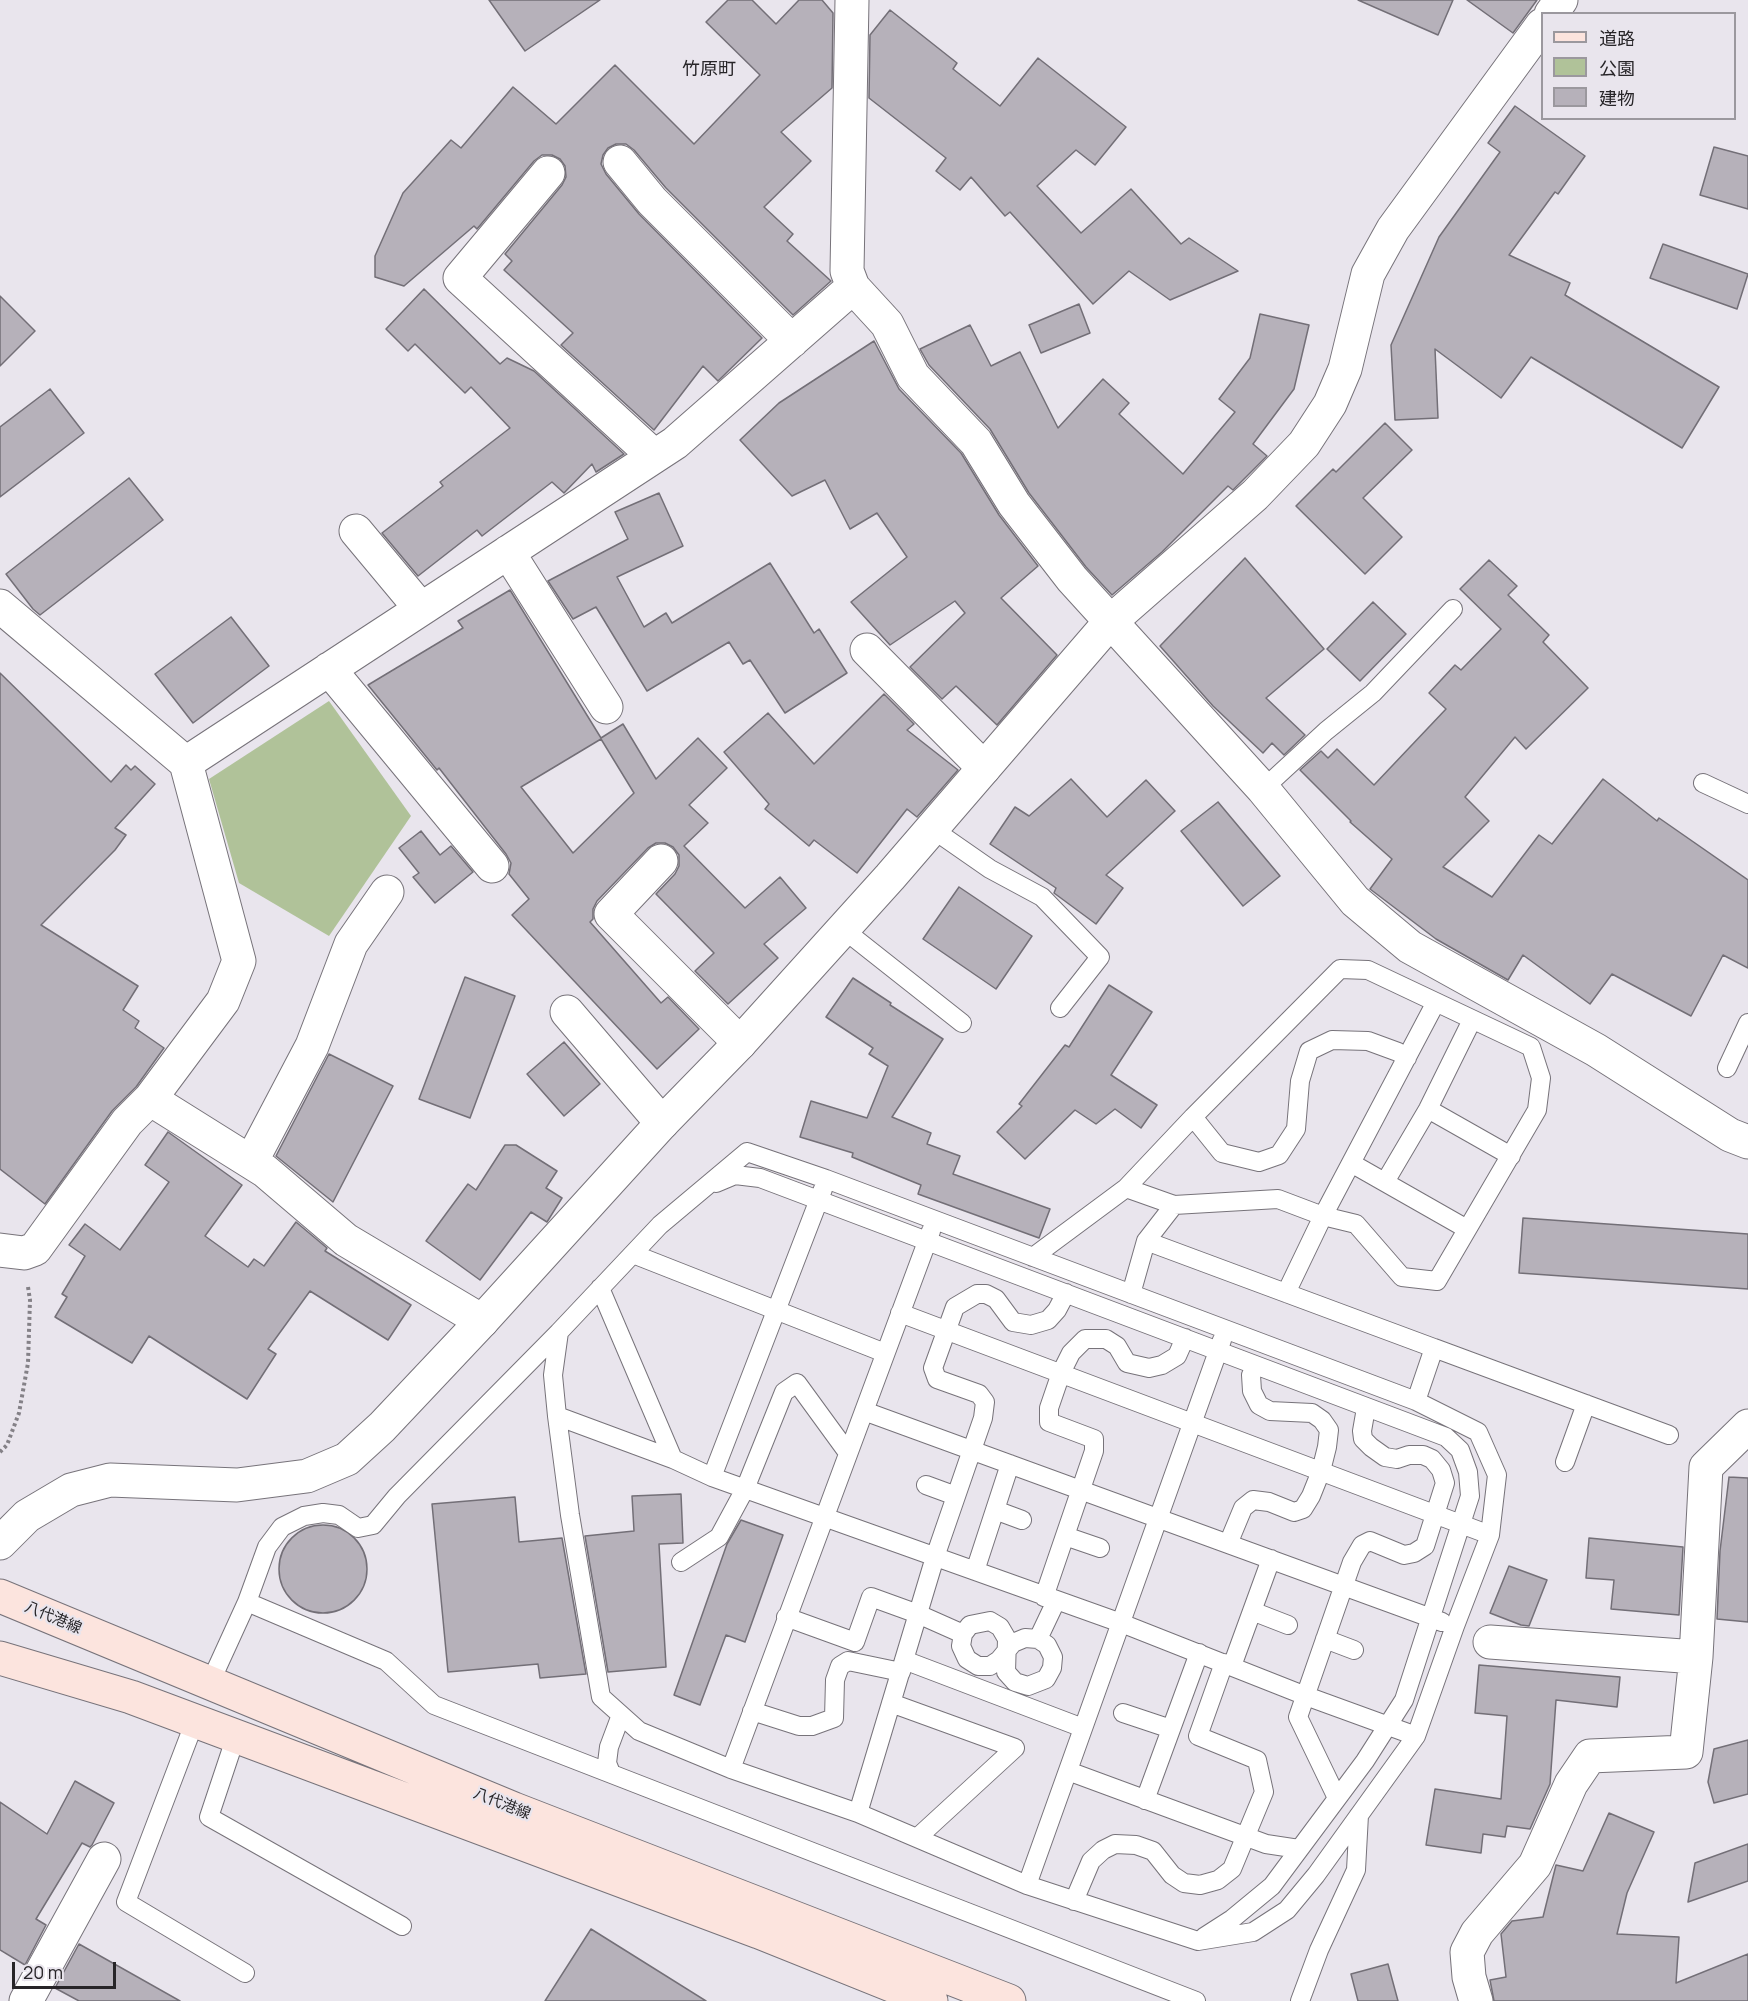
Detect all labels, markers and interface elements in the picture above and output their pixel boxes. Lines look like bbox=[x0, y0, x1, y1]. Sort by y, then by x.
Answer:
legend bbox=[1541, 12, 1736, 120]
text: 道路 bbox=[1599, 26, 1635, 50]
text: 公園 bbox=[1599, 56, 1635, 80]
district label: 竹原町 bbox=[682, 59, 736, 81]
text: 建物 bbox=[1599, 86, 1635, 110]
street label: 八代港線 bbox=[22, 1598, 84, 1638]
street label: 八代港線 bbox=[471, 1784, 533, 1824]
scale bar bbox=[15, 1950, 118, 1988]
text: 20 m bbox=[23, 1960, 63, 1984]

